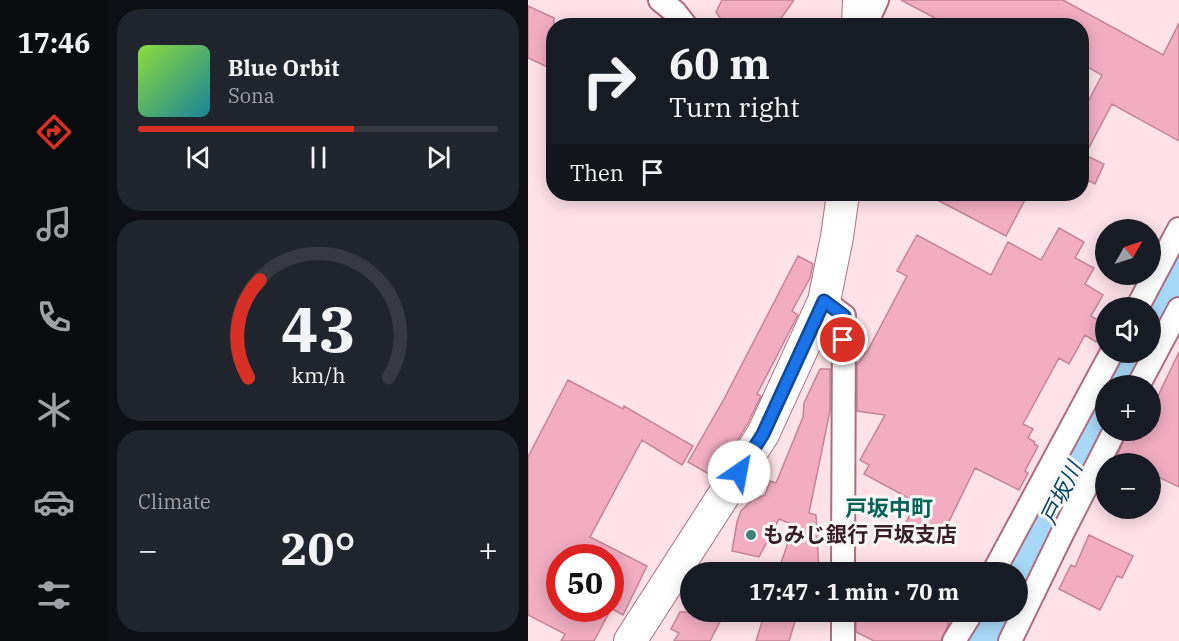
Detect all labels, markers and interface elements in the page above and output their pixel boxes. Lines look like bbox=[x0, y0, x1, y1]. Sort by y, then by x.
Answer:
text: 17:46 bbox=[18, 25, 90, 60]
text: 60 m bbox=[669, 36, 770, 91]
icon: right bbox=[570, 42, 648, 120]
text: Blue Orbit bbox=[228, 53, 339, 82]
text: Sona bbox=[228, 82, 275, 109]
text: Turn right bbox=[669, 89, 800, 124]
icon: directions bbox=[33, 111, 75, 153]
icon: previous bbox=[182, 141, 215, 174]
icon: pause bbox=[302, 141, 335, 174]
icon: next bbox=[422, 141, 455, 174]
icon: arrive bbox=[636, 156, 669, 189]
text: Then bbox=[570, 158, 624, 187]
icon: music bbox=[33, 203, 75, 245]
north arrow bbox=[1095, 219, 1161, 285]
map controls bbox=[1095, 219, 1161, 519]
text: 43 bbox=[281, 288, 355, 369]
icon: phone bbox=[33, 296, 75, 338]
button: sound bbox=[1095, 297, 1161, 363]
pin bbox=[817, 314, 868, 365]
icon: arrive bbox=[826, 323, 859, 356]
text: km/h bbox=[291, 361, 345, 389]
button: + bbox=[1095, 375, 1161, 441]
icon: climate bbox=[33, 389, 75, 431]
position arrow bbox=[707, 440, 771, 504]
button: − bbox=[1095, 453, 1161, 519]
water label: 戸坂川 bbox=[1033, 455, 1089, 529]
icon: car bbox=[33, 481, 75, 523]
text: Climate bbox=[138, 488, 211, 515]
district label: 戸坂中町 bbox=[845, 493, 933, 522]
text: 20° bbox=[280, 519, 356, 577]
place label: もみじ銀行 戸坂支店 bbox=[763, 520, 957, 548]
text: − bbox=[138, 528, 158, 571]
text: + bbox=[478, 528, 498, 571]
marker: もみじ銀行 戸坂支店 bbox=[744, 528, 758, 542]
speed limit sign: 50 bbox=[546, 544, 624, 622]
icon: filters bbox=[33, 574, 75, 616]
text: 17:47 · 1 min · 70 m bbox=[749, 577, 959, 606]

